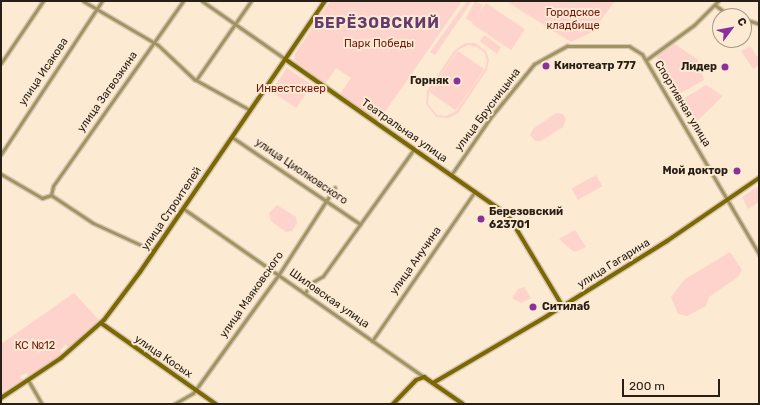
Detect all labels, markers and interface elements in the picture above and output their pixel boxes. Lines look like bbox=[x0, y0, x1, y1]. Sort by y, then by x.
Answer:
park label: Городское кладбище bbox=[546, 7, 600, 33]
north arrow bbox=[712, 8, 752, 48]
district label: БЕРЁЗОВСКИЙ bbox=[314, 15, 440, 33]
text: С bbox=[734, 15, 749, 29]
street label: улица Исакова bbox=[16, 36, 72, 108]
park label: Парк Победы bbox=[344, 37, 414, 51]
street label: улица Загвозкина bbox=[75, 49, 141, 135]
street label: Спортивная улица bbox=[651, 58, 713, 150]
place label: Кинотеатр 777 bbox=[554, 59, 636, 73]
place label: Лидер bbox=[681, 60, 717, 74]
marker: Кинотеатр 777 bbox=[541, 61, 551, 71]
marker: Лидер bbox=[720, 62, 730, 72]
street label: улица Брусницына bbox=[453, 66, 523, 154]
place label: Горняк bbox=[410, 74, 449, 88]
marker: Горняк bbox=[452, 76, 462, 86]
park label: Инвестсквер bbox=[256, 82, 326, 96]
street label: Театральная улица bbox=[358, 96, 450, 166]
street label: улица Циолковского bbox=[252, 136, 350, 208]
place label: Мой доктор bbox=[663, 164, 728, 178]
street label: улица Строителей bbox=[139, 165, 205, 253]
marker: Мой доктор bbox=[731, 165, 743, 177]
place label: Березовский 623701 bbox=[489, 206, 563, 232]
marker: Березовский 623701 bbox=[476, 214, 486, 224]
street label: улица Анучина bbox=[388, 224, 444, 298]
street label: улица Гагарина bbox=[575, 236, 653, 292]
street label: улица Маяковского bbox=[217, 249, 287, 341]
street label: Шиловская улица bbox=[287, 267, 371, 331]
place label: Ситилаб bbox=[542, 300, 590, 314]
marker: Ситилаб bbox=[527, 301, 539, 313]
street label: улица Косых bbox=[131, 333, 195, 381]
park label: КС №12 bbox=[15, 339, 55, 353]
scale bar bbox=[624, 371, 722, 397]
text: 200 m bbox=[629, 379, 665, 393]

